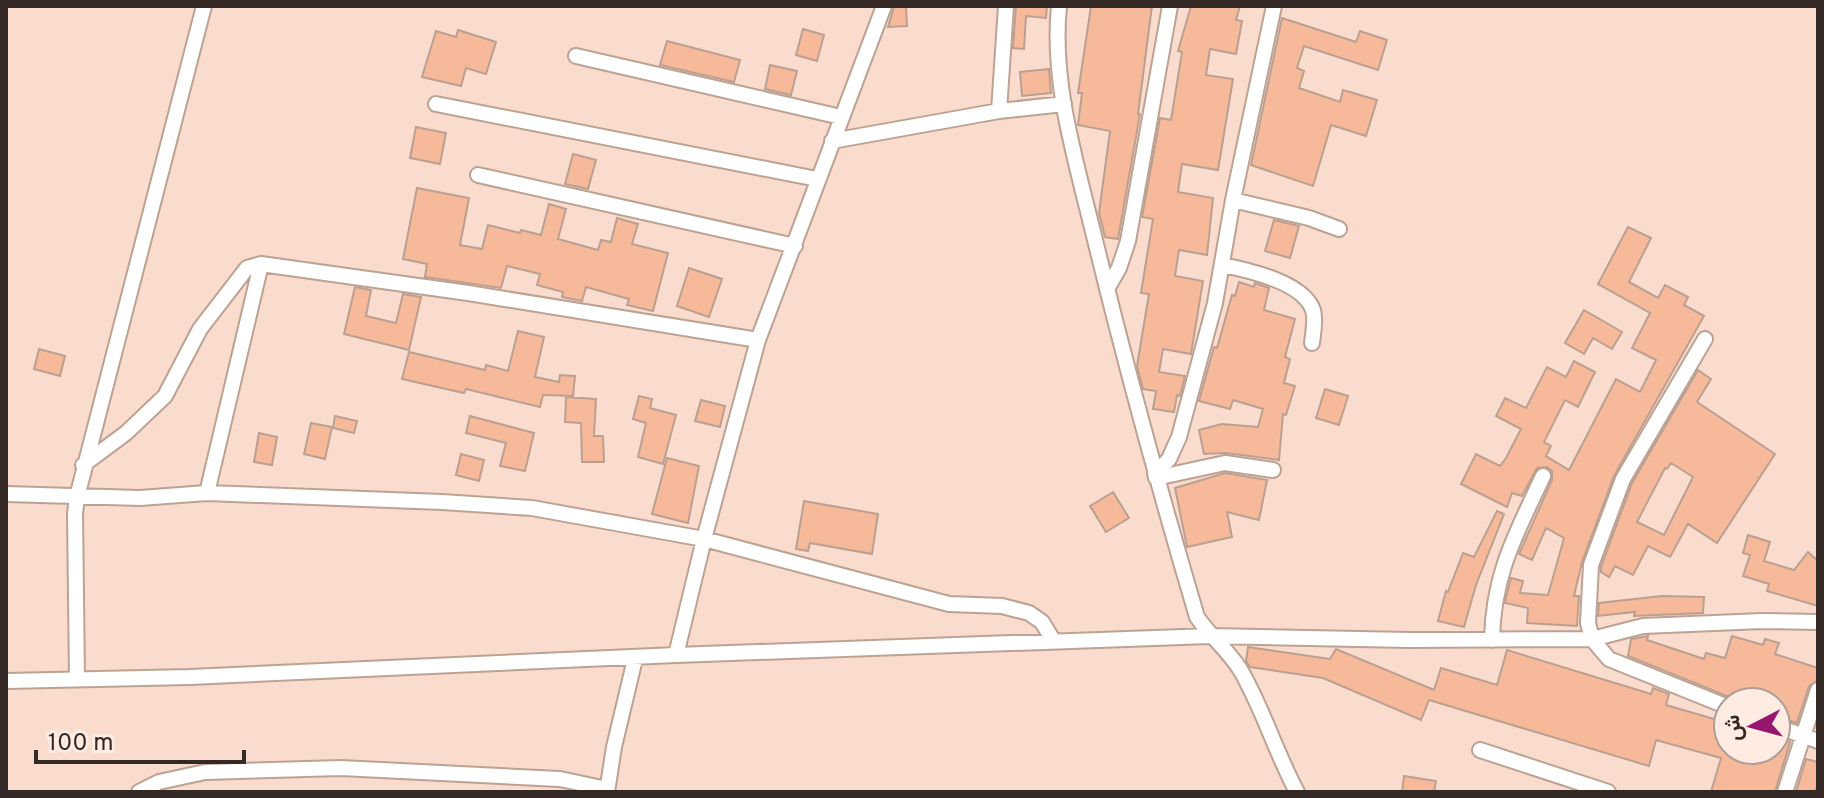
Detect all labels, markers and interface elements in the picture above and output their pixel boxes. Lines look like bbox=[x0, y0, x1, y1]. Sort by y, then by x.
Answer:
north arrow bbox=[1712, 686, 1792, 766]
text: ش bbox=[1720, 713, 1749, 742]
scale bar bbox=[36, 714, 244, 764]
text: 100 m bbox=[48, 729, 114, 759]

